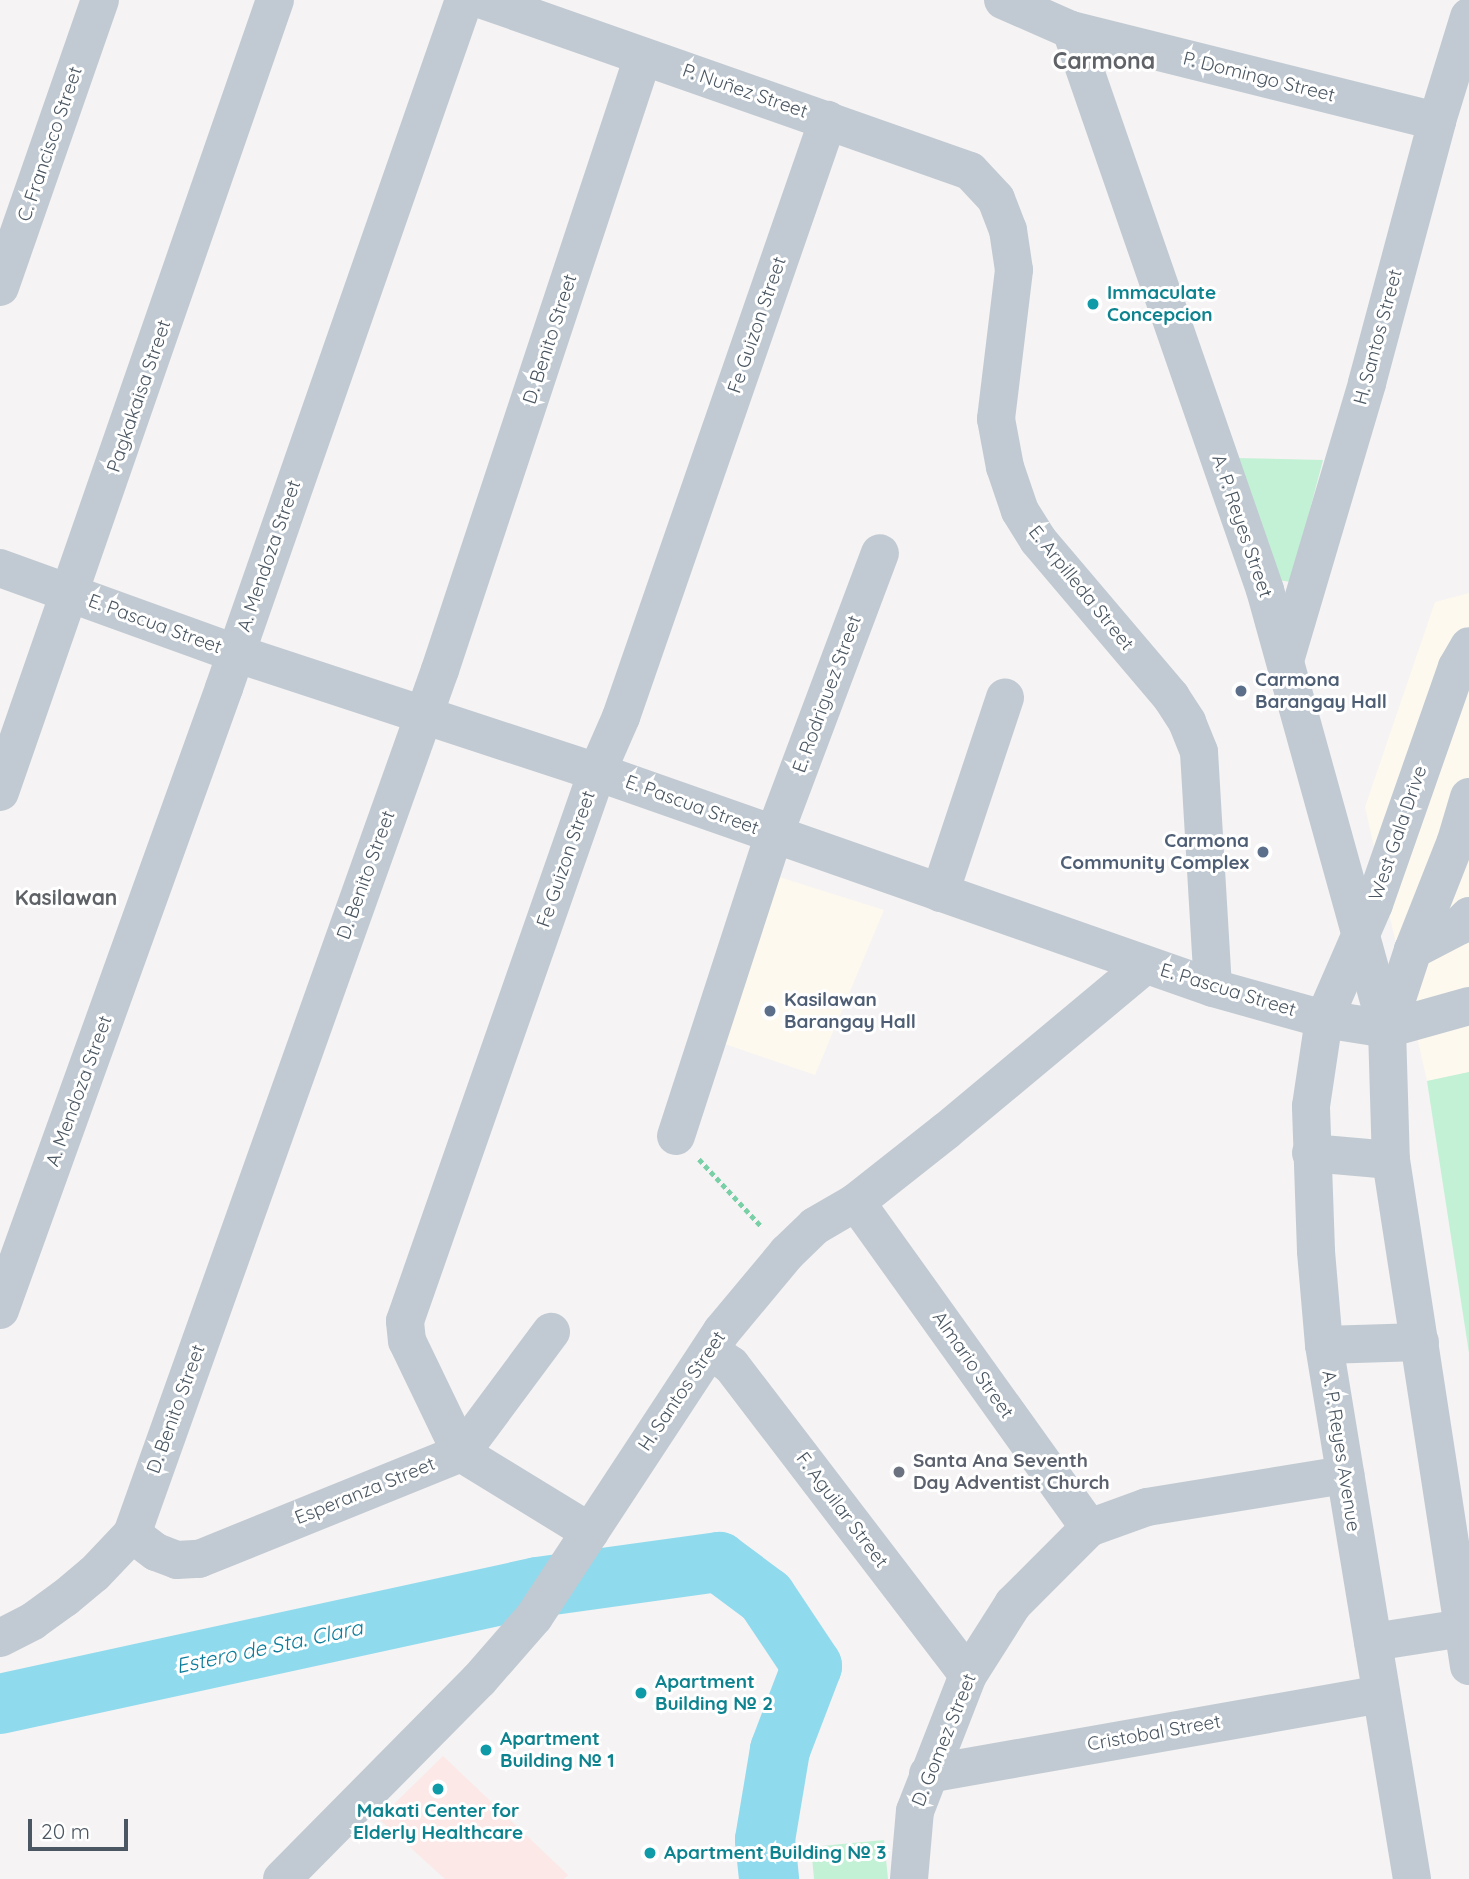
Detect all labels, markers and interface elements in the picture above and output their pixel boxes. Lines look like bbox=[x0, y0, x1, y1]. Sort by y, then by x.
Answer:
district label: Carmona bbox=[1053, 47, 1155, 75]
street label: P. Domingo Street bbox=[1181, 47, 1337, 107]
street label: P. Nuñez Street bbox=[680, 59, 810, 123]
street label: C. Francisco Street bbox=[13, 63, 87, 225]
street label: Fe Guizon Street bbox=[723, 254, 791, 396]
street label: H. Santos Street bbox=[1349, 267, 1407, 407]
street label: D. Benito Street bbox=[518, 271, 582, 407]
place label: Immaculate Concepcion bbox=[1107, 282, 1216, 326]
marker: Immaculate Concepcion bbox=[1085, 296, 1101, 312]
street label: Pagkakaisa Street bbox=[102, 317, 176, 475]
street label: A. P. Reyes Street bbox=[1207, 452, 1277, 600]
street label: A. Mendoza Street bbox=[232, 477, 306, 635]
street label: E. Arpilleda Street bbox=[1024, 521, 1138, 655]
street label: E. Pascua Street bbox=[85, 589, 225, 659]
street label: E. Rodriguez Street bbox=[788, 612, 866, 776]
place label: Carmona Barangay Hall bbox=[1255, 669, 1387, 713]
marker: Carmona Barangay Hall bbox=[1233, 683, 1249, 699]
street label: West Gala Drive bbox=[1364, 763, 1432, 903]
street label: E. Pascua Street bbox=[622, 770, 762, 840]
street label: Fe Guizon Street bbox=[532, 788, 600, 930]
street label: D. Benito Street bbox=[332, 808, 400, 942]
place label: Carmona Community Complex bbox=[1060, 830, 1249, 874]
marker: Carmona Community Complex bbox=[1255, 844, 1271, 860]
district label: Kasilawan bbox=[15, 884, 117, 910]
street label: E. Pascua Street bbox=[1158, 959, 1298, 1021]
place label: Kasilawan Barangay Hall bbox=[784, 989, 916, 1033]
marker: Kasilawan Barangay Hall bbox=[762, 1003, 778, 1019]
street label: A. Mendoza Street bbox=[41, 1012, 117, 1170]
street label: Almario Street bbox=[928, 1307, 1018, 1423]
street label: H. Santos Street bbox=[634, 1327, 730, 1455]
street label: D. Benito Street bbox=[142, 1342, 210, 1476]
street label: A. P. Reyes Avenue bbox=[1317, 1369, 1365, 1533]
street label: F. Aguilar Street bbox=[791, 1448, 893, 1572]
place label: Santa Ana Seventh Day Adventist Church bbox=[913, 1450, 1110, 1494]
street label: Esperanza Street bbox=[292, 1452, 438, 1530]
marker: Santa Ana Seventh Day Adventist Church bbox=[891, 1464, 907, 1480]
water label: Estero de Sta. Clara bbox=[173, 1614, 365, 1678]
street label: D. Gomez Street bbox=[907, 1670, 981, 1810]
place label: Apartment Building № 2 bbox=[655, 1671, 773, 1715]
marker: Apartment Building № 2 bbox=[633, 1685, 649, 1701]
street label: Cristobal Street bbox=[1086, 1710, 1222, 1756]
place label: Apartment Building № 1 bbox=[500, 1728, 615, 1772]
marker: Apartment Building № 1 bbox=[478, 1742, 494, 1758]
marker: Makati Center for Elderly Healthcare bbox=[430, 1781, 446, 1797]
place label: Makati Center for Elderly Healthcare bbox=[353, 1800, 523, 1844]
scale bar bbox=[32, 1806, 131, 1850]
text: 20 m bbox=[41, 1818, 90, 1844]
place label: Apartment Building № 3 bbox=[664, 1842, 887, 1864]
marker: Apartment Building № 3 bbox=[642, 1845, 658, 1861]

